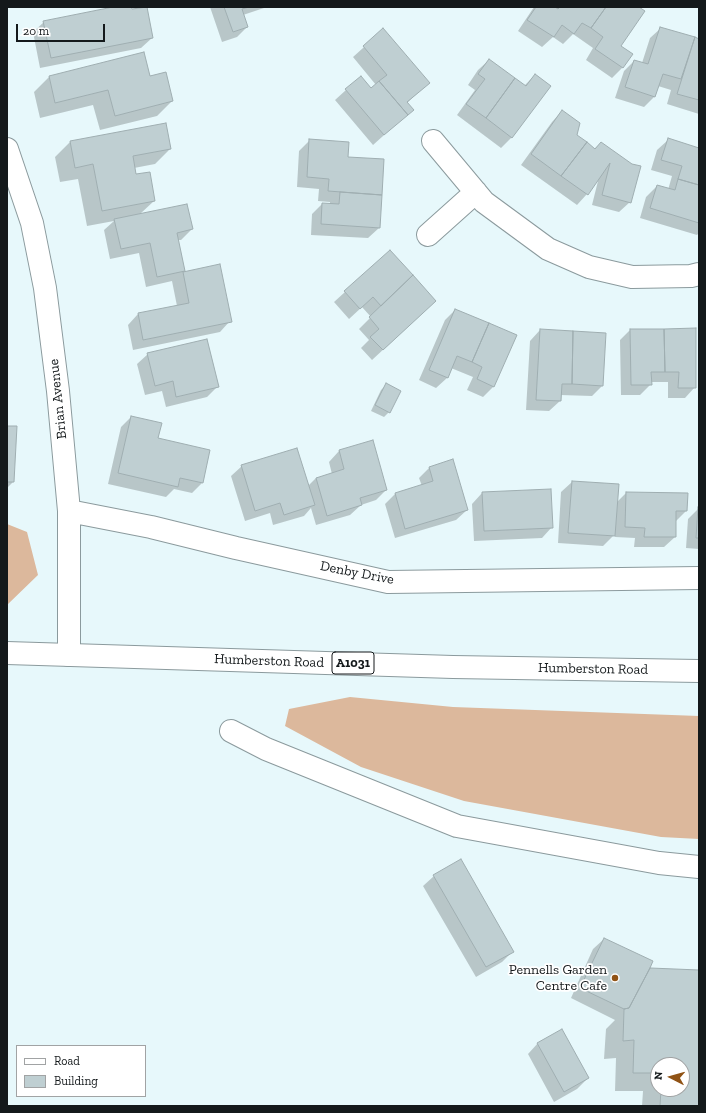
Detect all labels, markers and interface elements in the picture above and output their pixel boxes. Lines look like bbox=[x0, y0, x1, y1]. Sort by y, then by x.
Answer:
scale bar bbox=[18, 16, 107, 42]
text: 20 m bbox=[23, 24, 49, 38]
street label: Brian Avenue bbox=[45, 358, 71, 440]
street label: Denby Drive bbox=[319, 558, 395, 588]
street label: Humberston Road bbox=[214, 651, 324, 671]
road number: A1031 bbox=[332, 652, 374, 674]
street label: Humberston Road bbox=[538, 660, 648, 678]
place label: Pennells Garden Centre Cafe bbox=[509, 962, 607, 994]
marker: Pennells Garden Centre Cafe bbox=[610, 973, 620, 983]
legend bbox=[16, 1045, 146, 1097]
text: Road bbox=[54, 1054, 80, 1068]
north arrow bbox=[650, 1057, 690, 1097]
text: N bbox=[652, 1071, 665, 1081]
text: Building bbox=[54, 1074, 98, 1088]

